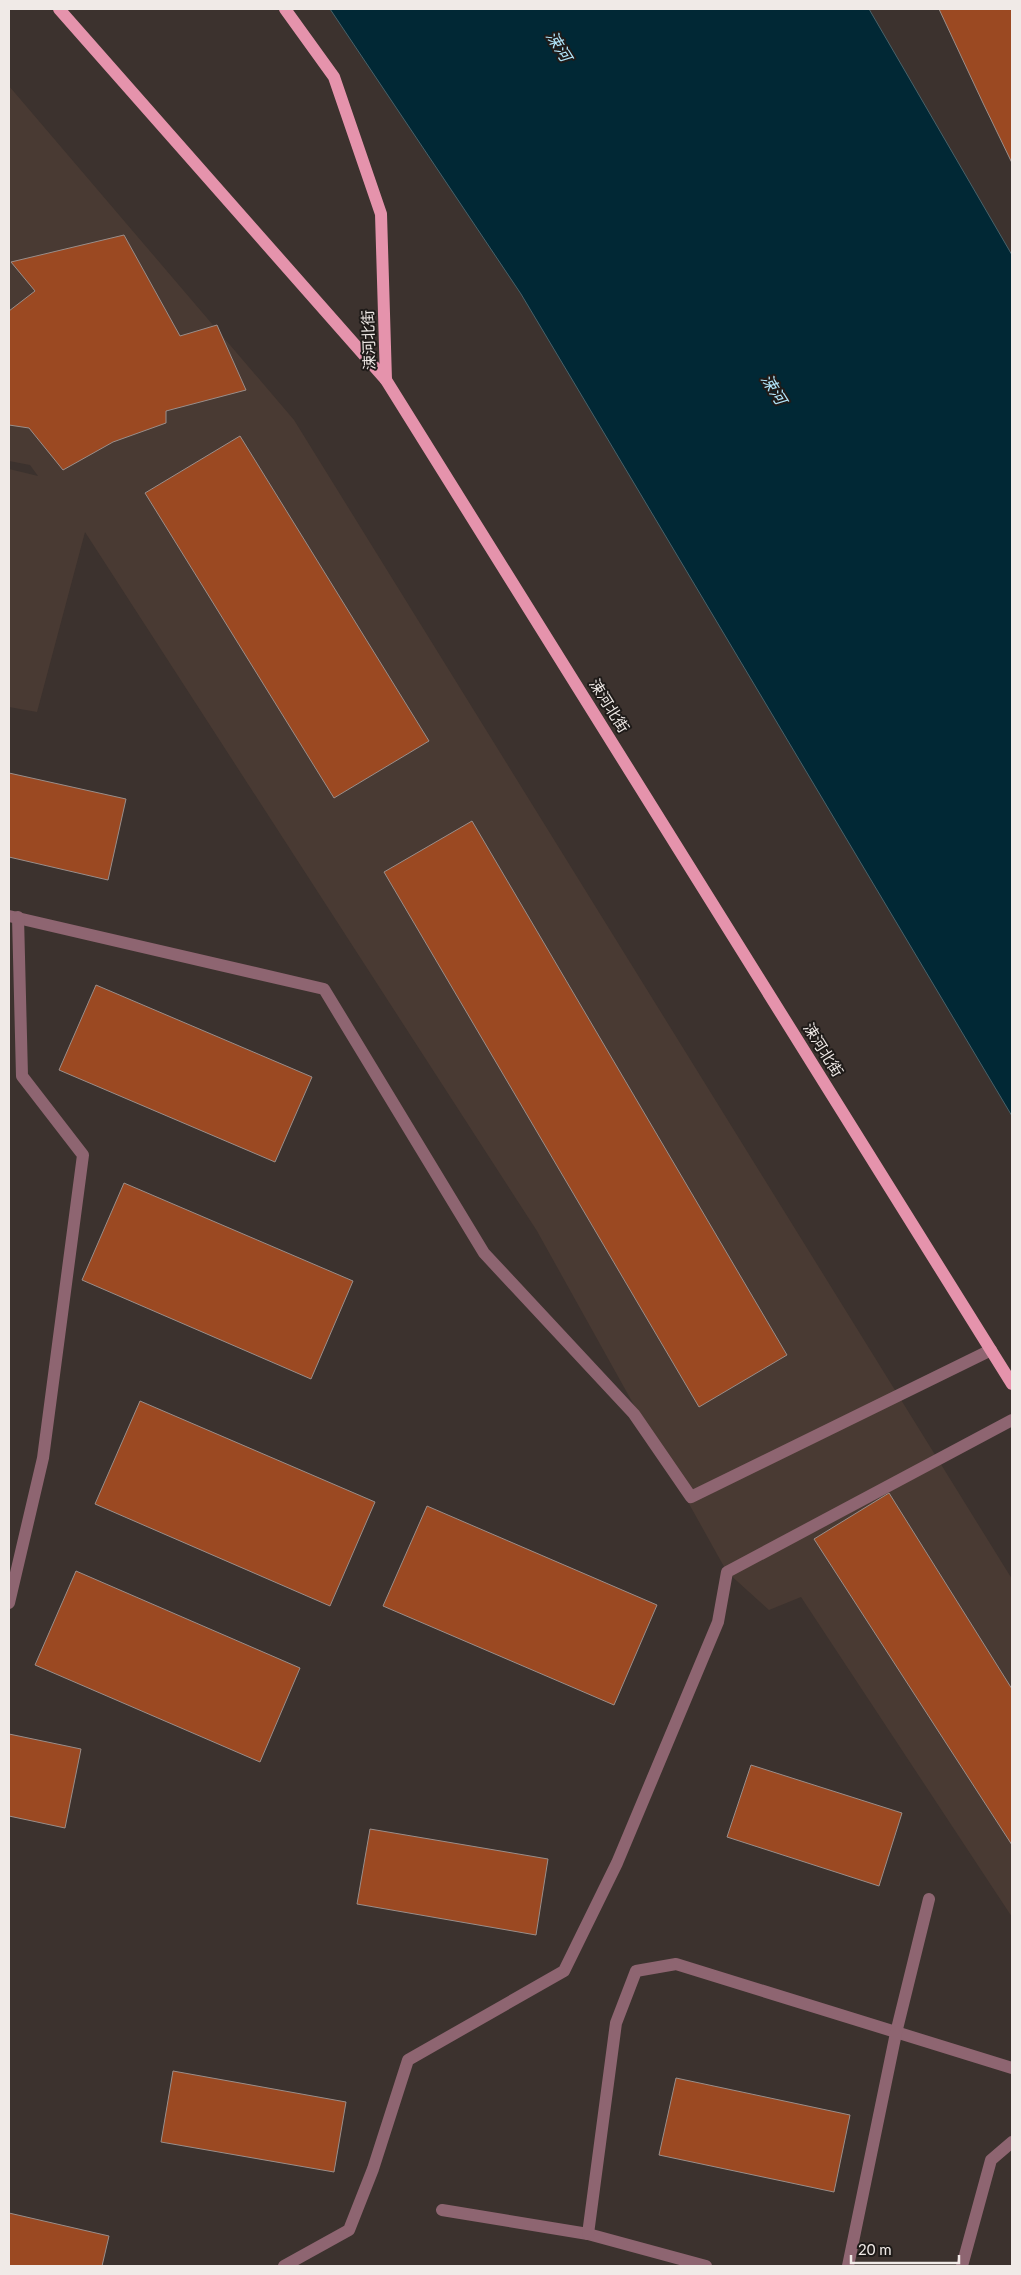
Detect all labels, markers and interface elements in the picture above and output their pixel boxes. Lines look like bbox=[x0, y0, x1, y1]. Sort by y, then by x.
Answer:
water label: 涑河 bbox=[543, 27, 578, 67]
street label: 涑河北街 bbox=[358, 310, 378, 370]
water label: 涑河 bbox=[758, 370, 793, 410]
street label: 涑河北街 bbox=[586, 675, 633, 736]
street label: 涑河北街 bbox=[800, 1019, 847, 1080]
scale bar bbox=[851, 2232, 958, 2264]
text: 20 m bbox=[858, 2240, 892, 2258]

